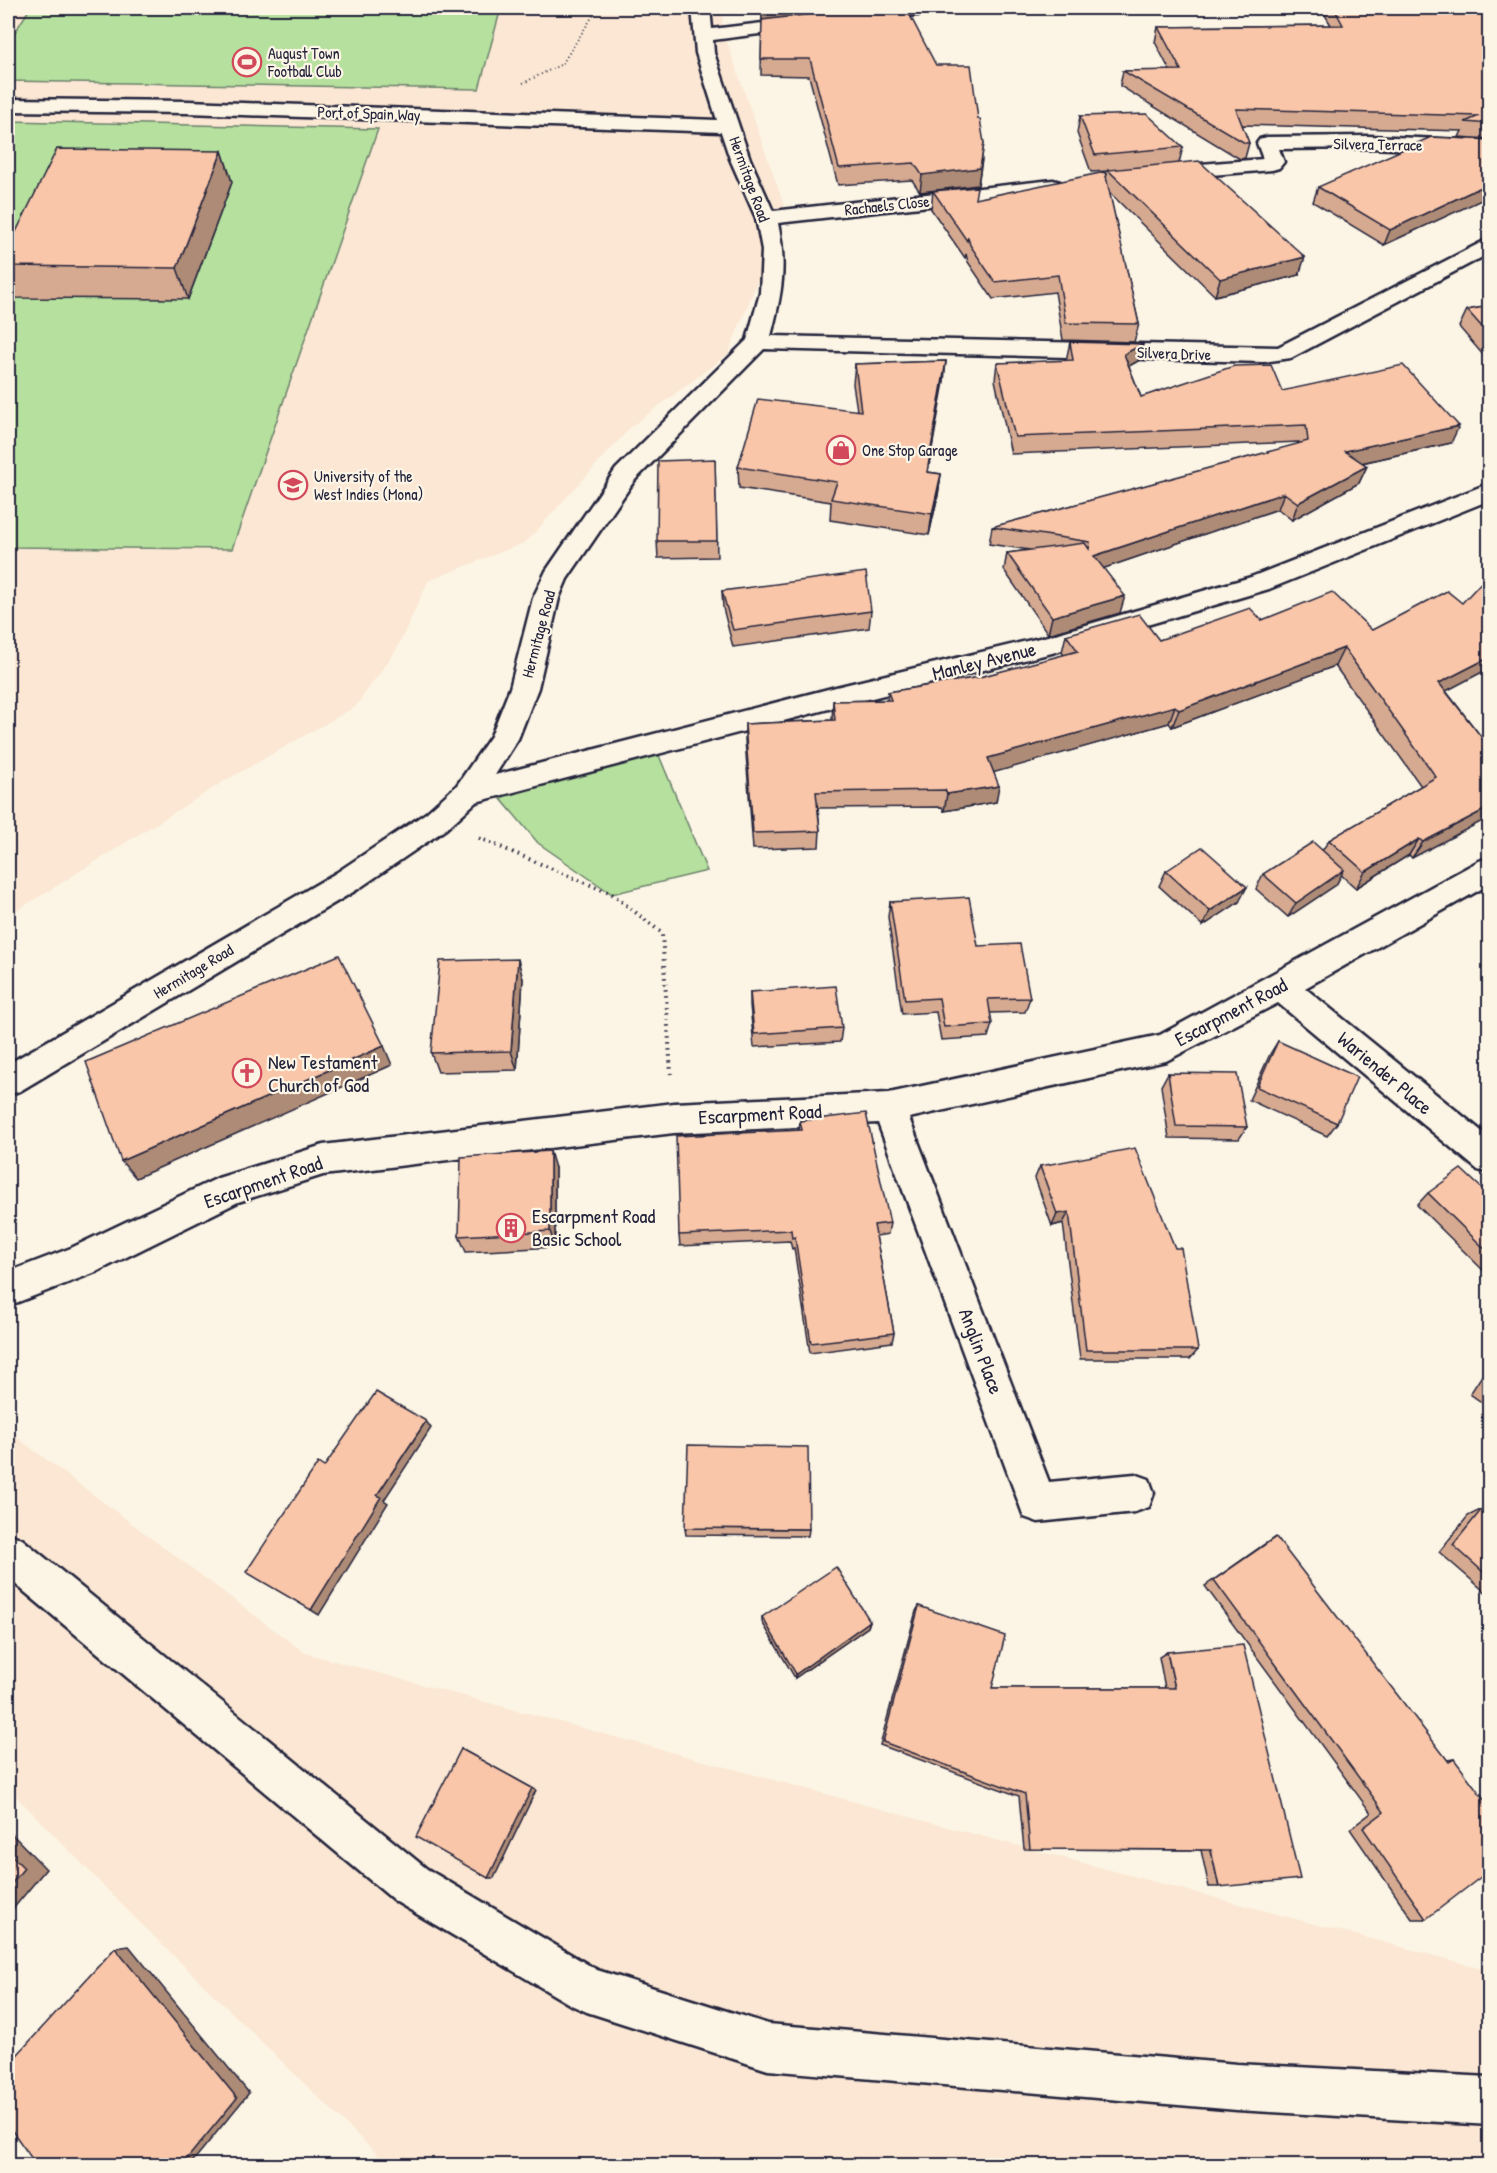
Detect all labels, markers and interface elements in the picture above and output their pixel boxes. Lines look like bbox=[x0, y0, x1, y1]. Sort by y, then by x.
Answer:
place label: August Town Football Club bbox=[267, 42, 342, 82]
sports icon: August Town Football Club bbox=[231, 46, 263, 78]
street label: Port of Spain Way bbox=[317, 100, 421, 126]
street label: Silvera Terrace bbox=[1333, 132, 1423, 156]
street label: Hermitage Road bbox=[724, 133, 776, 225]
street label: Rachaels Close bbox=[843, 190, 931, 220]
street label: Silvera Drive bbox=[1137, 341, 1212, 365]
shop icon: One Stop Garage bbox=[825, 434, 857, 466]
place label: One Stop Garage bbox=[862, 439, 959, 461]
place label: University of the West Indies (Mona) bbox=[314, 465, 423, 505]
school or university icon: University of the West Indies (Mona) bbox=[277, 469, 309, 501]
street label: Hermitage Road bbox=[516, 588, 560, 680]
street label: Manley Avenue bbox=[929, 635, 1039, 686]
street label: Hermitage Road bbox=[149, 938, 237, 1004]
street label: Escarpment Road bbox=[1170, 971, 1292, 1052]
street label: Wariender Place bbox=[1332, 1025, 1438, 1120]
place label: New Testament Church of God bbox=[268, 1048, 379, 1098]
church icon: New Testament Church of God bbox=[231, 1057, 263, 1089]
street label: Escarpment Road bbox=[698, 1097, 822, 1130]
street label: Escarpment Road bbox=[200, 1149, 326, 1214]
place label: Escarpment Road Basic School bbox=[532, 1202, 655, 1252]
building icon: Escarpment Road Basic School bbox=[495, 1212, 527, 1244]
street label: Anglin Place bbox=[953, 1304, 1010, 1398]

